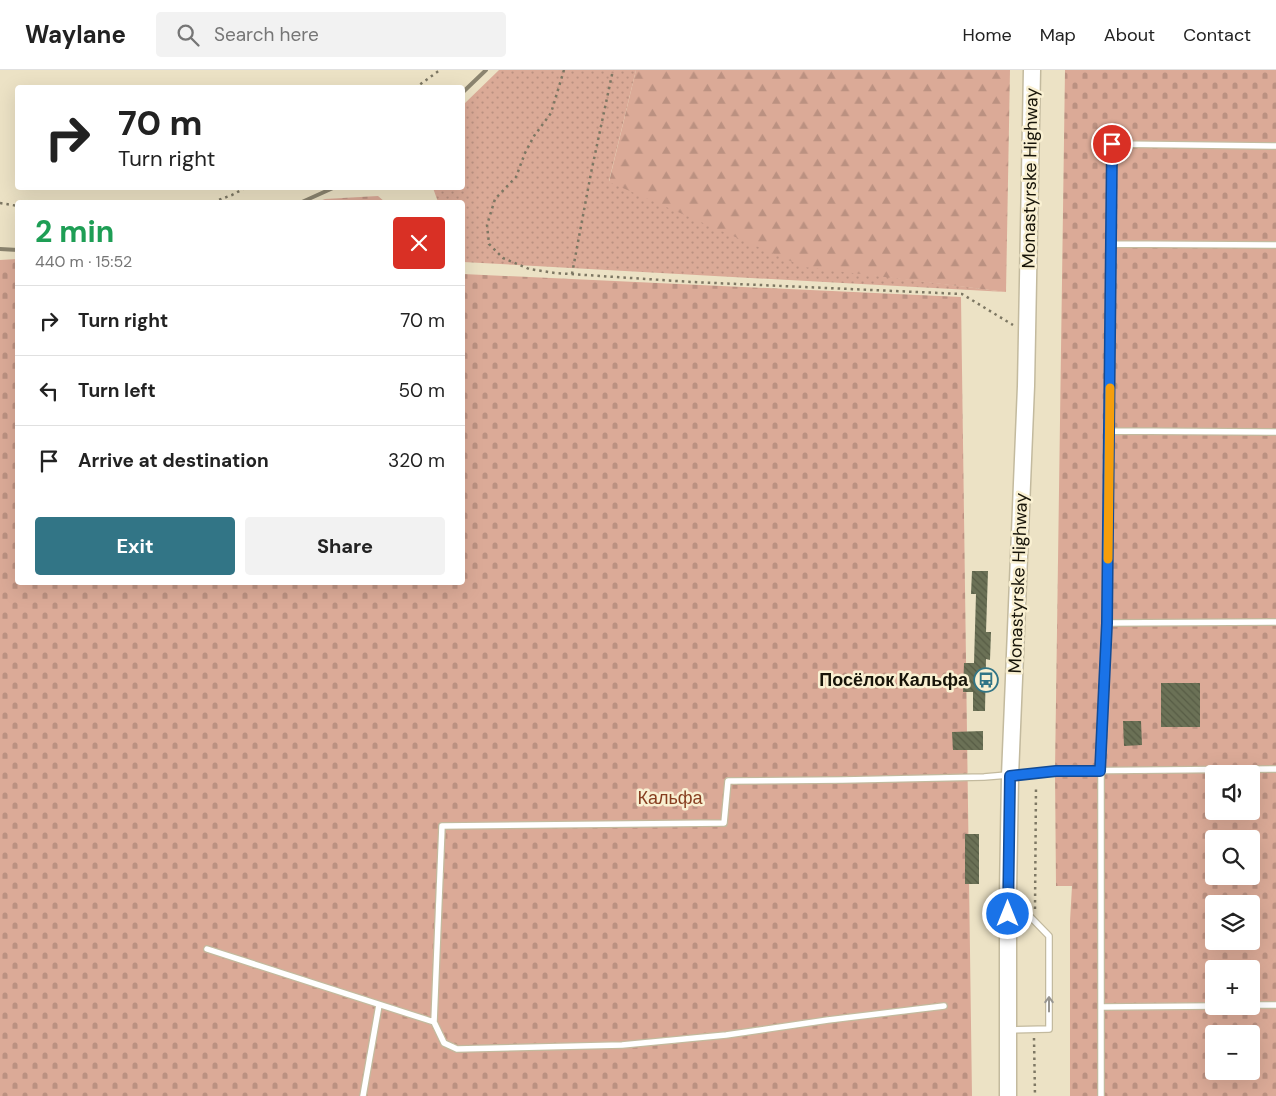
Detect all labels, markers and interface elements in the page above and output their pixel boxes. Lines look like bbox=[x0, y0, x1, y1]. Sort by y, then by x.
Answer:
search box bbox=[156, 12, 506, 57]
text: Waylane bbox=[25, 19, 126, 50]
icon: search bbox=[174, 21, 202, 49]
text: Search here bbox=[214, 22, 319, 47]
text: Home bbox=[962, 23, 1012, 47]
text: Map bbox=[1040, 23, 1076, 47]
text: About bbox=[1104, 23, 1155, 47]
text: Contact bbox=[1183, 23, 1251, 47]
street label: Monastyrske Highway bbox=[1016, 87, 1044, 269]
text: 70 m bbox=[118, 100, 202, 146]
icon: right bbox=[35, 105, 100, 170]
pin bbox=[1091, 123, 1133, 165]
icon: arrive bbox=[1098, 130, 1126, 158]
text: Turn right bbox=[118, 144, 215, 173]
text: 2 min bbox=[35, 212, 114, 251]
button: close bbox=[393, 217, 445, 269]
text: 440 m · 15:52 bbox=[35, 251, 132, 272]
icon: right bbox=[35, 307, 63, 335]
text: Turn right bbox=[78, 308, 168, 333]
text: 70 m bbox=[400, 308, 445, 333]
icon: left bbox=[35, 377, 63, 405]
text: Turn left bbox=[78, 378, 156, 403]
text: 50 m bbox=[398, 378, 445, 403]
icon: arrive bbox=[35, 447, 63, 475]
text: Arrive at destination bbox=[78, 448, 269, 473]
text: 320 m bbox=[388, 448, 445, 473]
street label: Monastyrske Highway bbox=[1003, 492, 1033, 674]
button: Exit bbox=[35, 517, 235, 575]
button: Share bbox=[245, 517, 445, 575]
bus stop icon: Посёлок Кальфа bbox=[973, 667, 999, 693]
place label: Посёлок Кальфа bbox=[819, 668, 969, 692]
map controls bbox=[1205, 765, 1260, 1080]
button: sound bbox=[1205, 765, 1260, 820]
park label: Кальфа bbox=[637, 786, 704, 810]
button: search bbox=[1205, 830, 1260, 885]
position arrow bbox=[981, 887, 1033, 939]
button: layers bbox=[1205, 895, 1260, 950]
button: + bbox=[1205, 960, 1260, 1015]
one-way arrow bbox=[1044, 996, 1054, 1012]
button: − bbox=[1205, 1025, 1260, 1080]

